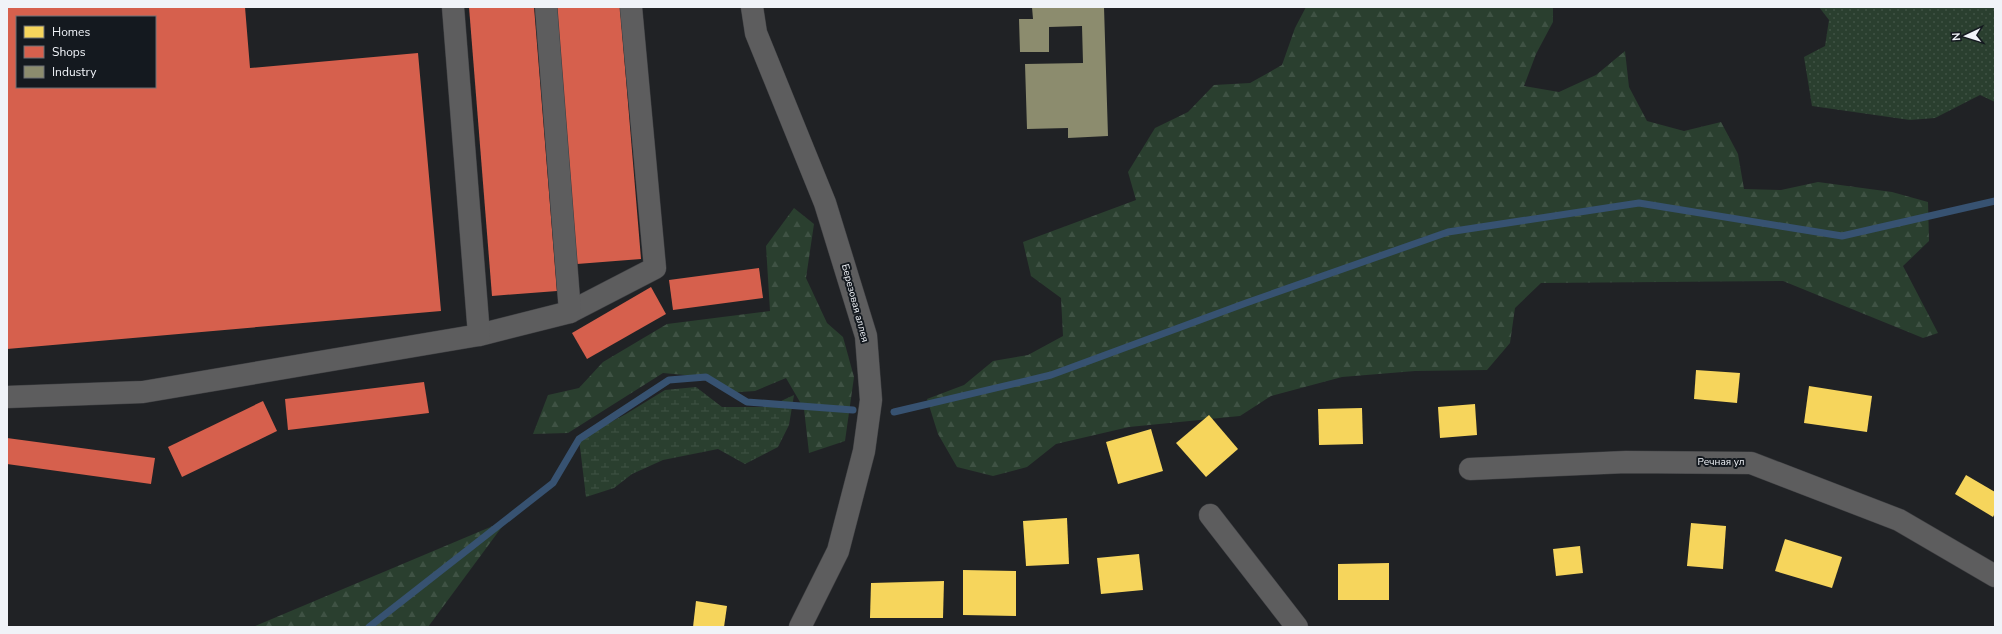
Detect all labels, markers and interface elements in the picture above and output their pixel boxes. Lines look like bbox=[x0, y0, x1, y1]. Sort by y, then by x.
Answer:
legend bbox=[16, 16, 156, 88]
north arrow bbox=[1946, 16, 1986, 56]
text: Homes bbox=[52, 24, 90, 40]
text: N bbox=[1949, 32, 1964, 41]
text: Shops bbox=[52, 44, 86, 60]
text: Industry bbox=[52, 64, 97, 80]
street label: Березовая аллея bbox=[838, 262, 872, 344]
street label: Речная ул bbox=[1697, 455, 1745, 469]

